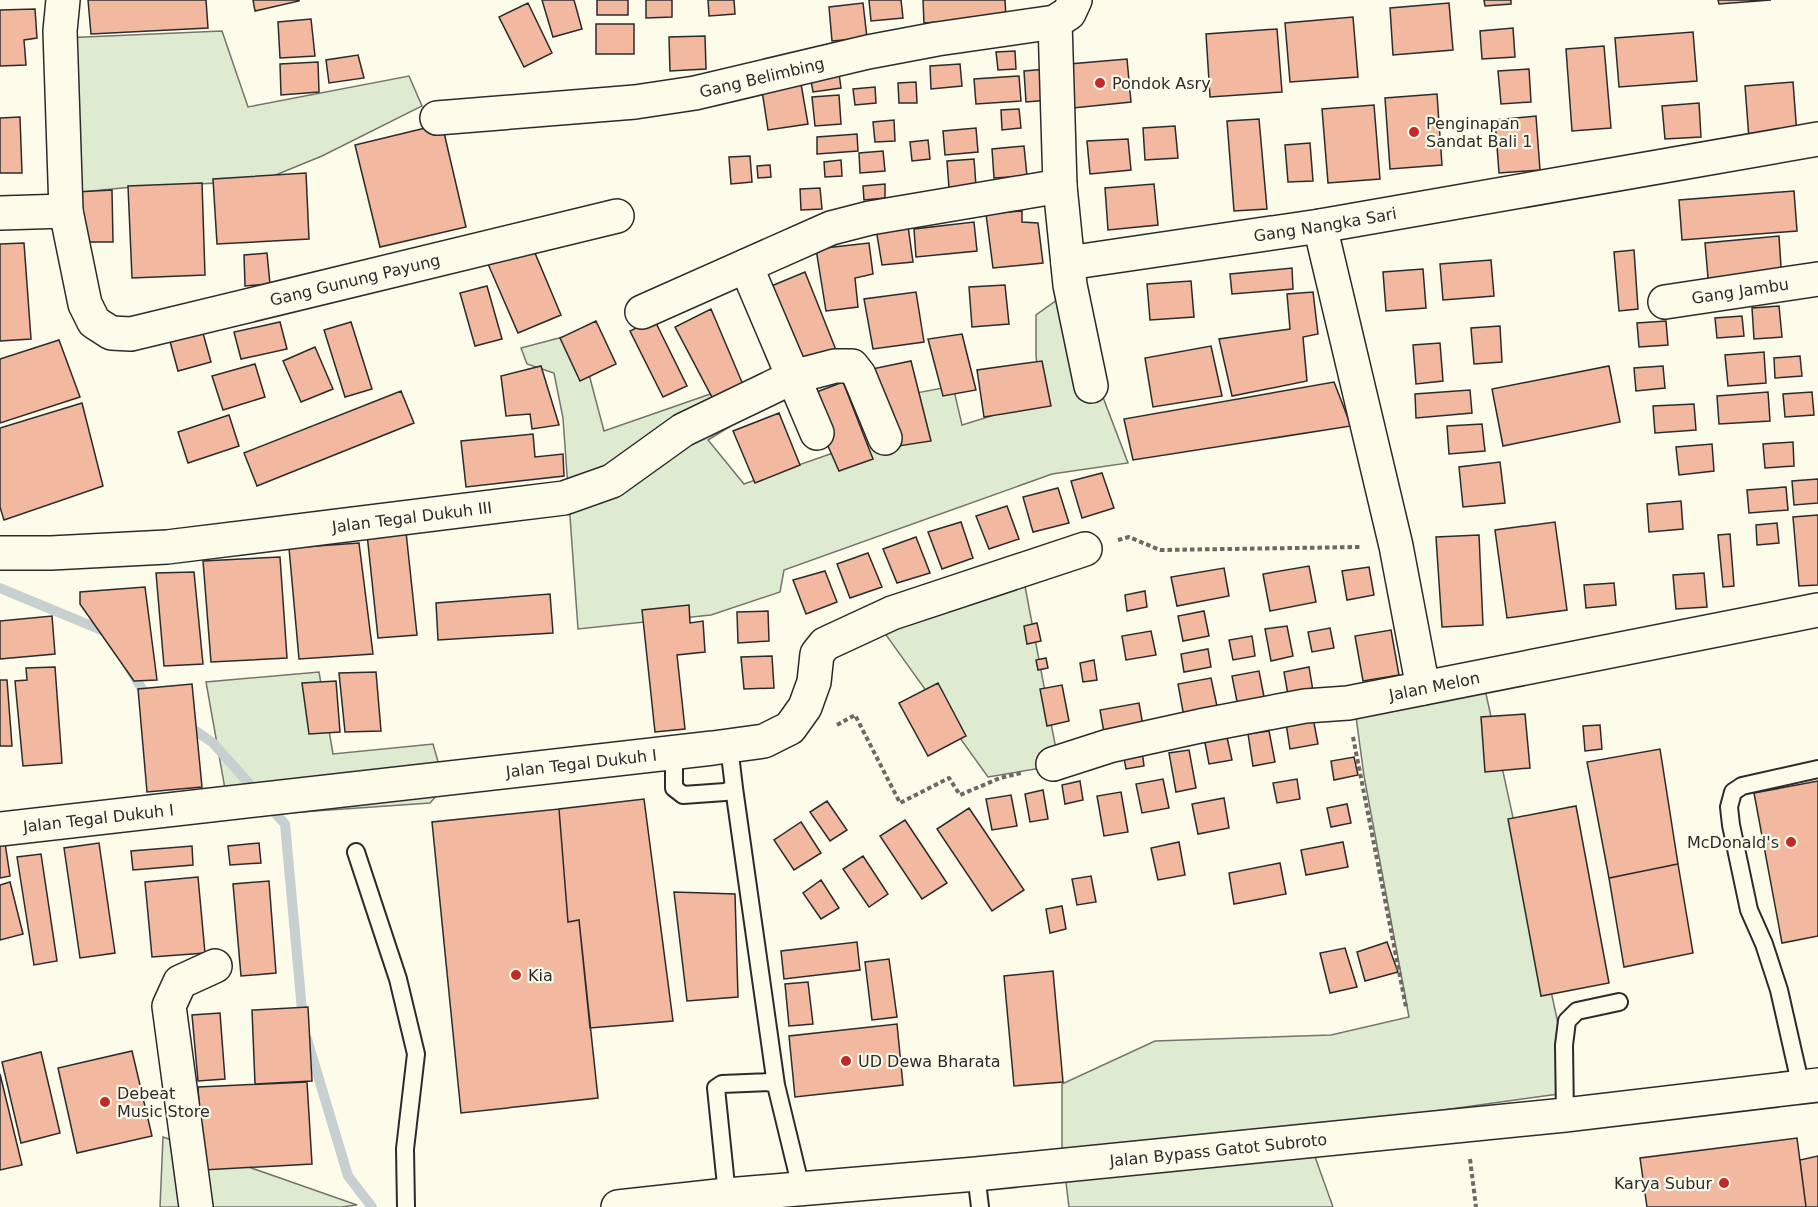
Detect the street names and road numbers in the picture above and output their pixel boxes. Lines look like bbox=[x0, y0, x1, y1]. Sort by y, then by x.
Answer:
street label: Gang Belimbing bbox=[697, 53, 826, 101]
street label: Gang Nangka Sari bbox=[1252, 203, 1398, 245]
street label: Gang Gunung Payung bbox=[268, 250, 442, 309]
street label: Gang Jambu bbox=[1690, 274, 1790, 307]
street label: Jalan Tegal Dukuh III bbox=[330, 497, 493, 536]
street label: Jalan Melon bbox=[1386, 668, 1481, 704]
street label: Jalan Tegal Dukuh I bbox=[504, 745, 658, 781]
street label: Jalan Tegal Dukuh I bbox=[21, 800, 175, 836]
street label: Jalan Bypass Gatot Subroto bbox=[1108, 1129, 1328, 1170]

